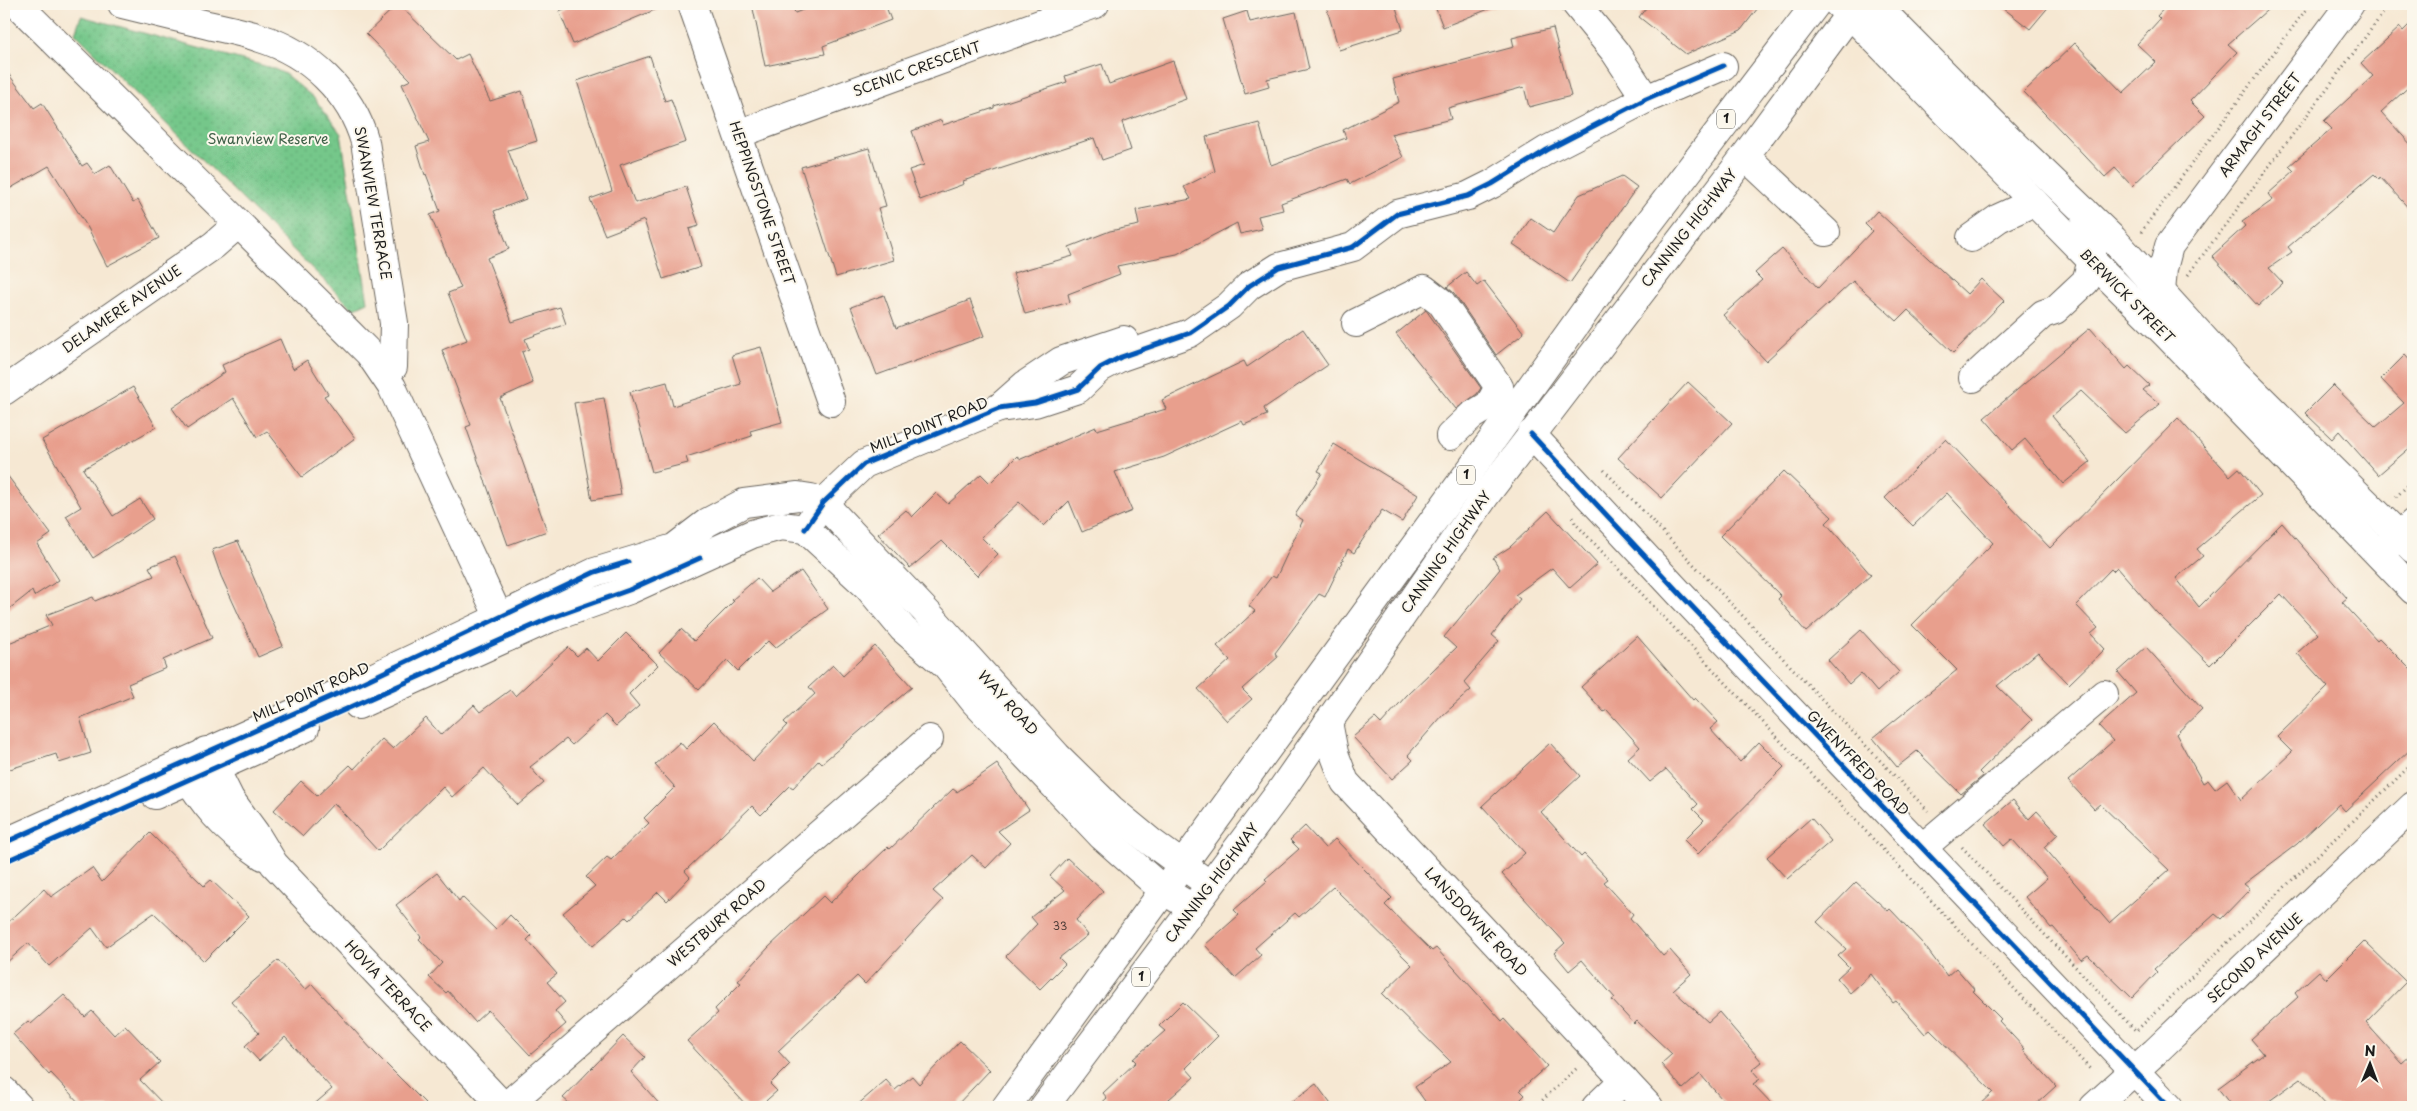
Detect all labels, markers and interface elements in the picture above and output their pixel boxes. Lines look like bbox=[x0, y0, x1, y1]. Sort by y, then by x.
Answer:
street label: SCENIC CRESCENT bbox=[850, 36, 984, 101]
street label: ARMAGH STREET bbox=[2213, 68, 2306, 181]
road number: 1 bbox=[1717, 110, 1735, 128]
street label: HEPPINGSTONE STREET bbox=[725, 118, 801, 288]
street label: SWANVIEW TERRACE bbox=[350, 124, 397, 281]
park label: Swanview Reserve bbox=[207, 128, 329, 149]
street label: CANNING HIGHWAY bbox=[1636, 164, 1742, 291]
street label: BERWICK STREET bbox=[2075, 244, 2180, 348]
street label: DELAMERE AVENUE bbox=[58, 259, 186, 358]
street label: MILL POINT ROAD bbox=[866, 391, 991, 458]
road number: 1 bbox=[1457, 466, 1475, 484]
street label: CANNING HIGHWAY bbox=[1395, 486, 1496, 617]
street label: MILL POINT ROAD bbox=[249, 656, 373, 727]
street label: WAY ROAD bbox=[973, 665, 1043, 740]
street label: GWENYFRED ROAD bbox=[1802, 705, 1914, 820]
street label: CANNING HIGHWAY bbox=[1159, 818, 1264, 947]
street label: LANSDOWNE ROAD bbox=[1420, 862, 1533, 981]
street label: WESTBURY ROAD bbox=[662, 874, 771, 972]
street label: SECOND AVENUE bbox=[2202, 908, 2307, 1008]
house number: 33 bbox=[1053, 917, 1067, 934]
street label: HOVIA TERRACE bbox=[340, 935, 437, 1036]
road number: 1 bbox=[1132, 968, 1150, 986]
north arrow bbox=[2344, 1038, 2394, 1088]
text: N bbox=[2365, 1040, 2376, 1061]

